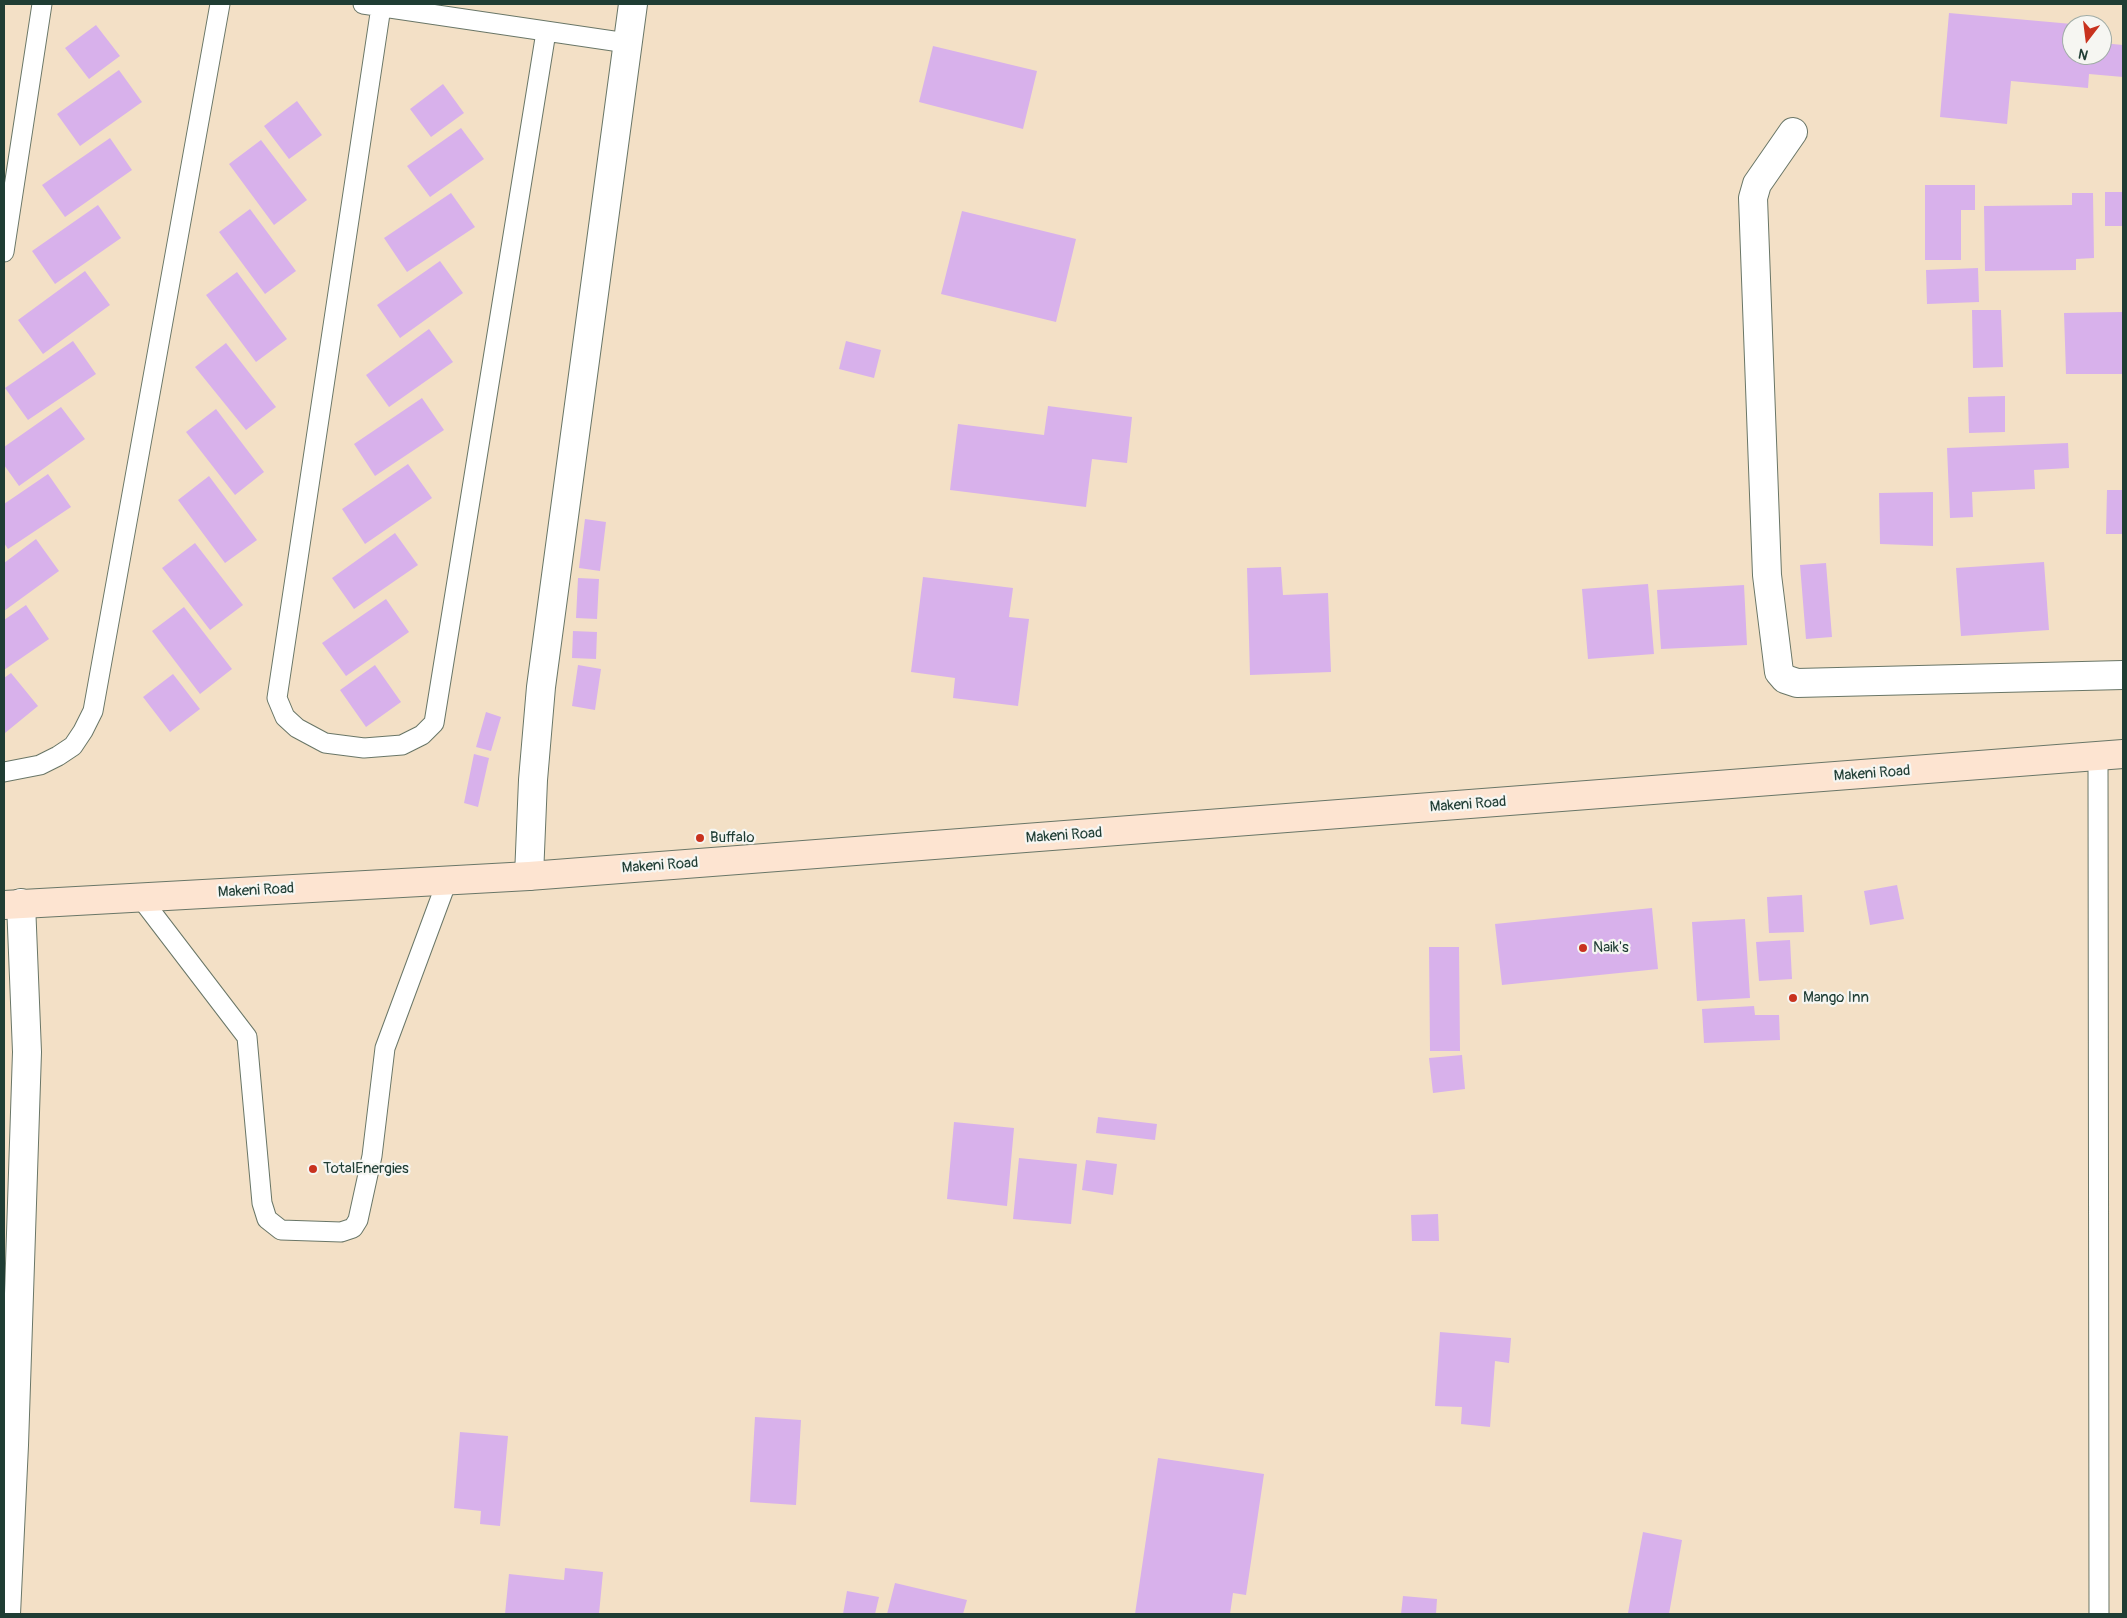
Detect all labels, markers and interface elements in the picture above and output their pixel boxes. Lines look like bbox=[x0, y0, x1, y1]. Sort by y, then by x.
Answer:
north arrow bbox=[2062, 15, 2112, 65]
text: N bbox=[2076, 45, 2090, 63]
street label: Makeni Road bbox=[1833, 762, 1911, 786]
street label: Makeni Road bbox=[1429, 793, 1507, 817]
street label: Makeni Road bbox=[1025, 824, 1103, 848]
place label: Buffalo bbox=[710, 829, 754, 847]
marker: Buffalo bbox=[694, 832, 706, 844]
street label: Makeni Road bbox=[621, 854, 699, 878]
street label: Makeni Road bbox=[217, 880, 295, 902]
place label: Naik's bbox=[1593, 939, 1629, 957]
marker: Naik's bbox=[1577, 942, 1589, 954]
place label: Mango Inn bbox=[1803, 989, 1869, 1007]
marker: Mango Inn bbox=[1787, 992, 1799, 1004]
place label: TotalEnergies bbox=[323, 1160, 409, 1178]
marker: TotalEnergies bbox=[307, 1163, 319, 1175]

